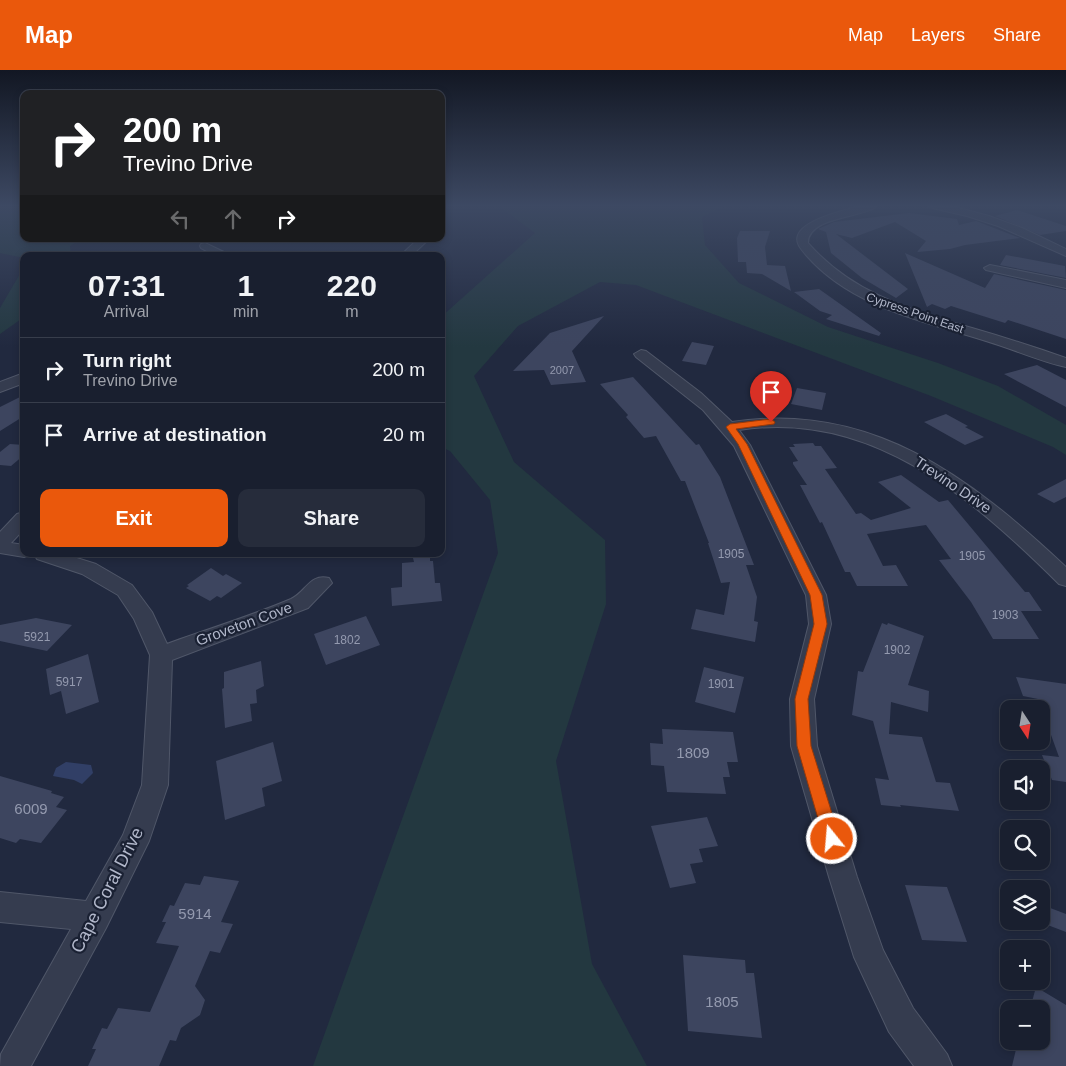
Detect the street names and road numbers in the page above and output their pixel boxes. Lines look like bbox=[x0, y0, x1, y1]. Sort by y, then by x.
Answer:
street label: Cypress Point East bbox=[864, 290, 966, 336]
street label: Trevino Drive bbox=[912, 453, 995, 516]
street label: Groveton Cove bbox=[194, 598, 294, 649]
street label: Cape Coral Drive bbox=[67, 824, 147, 956]

